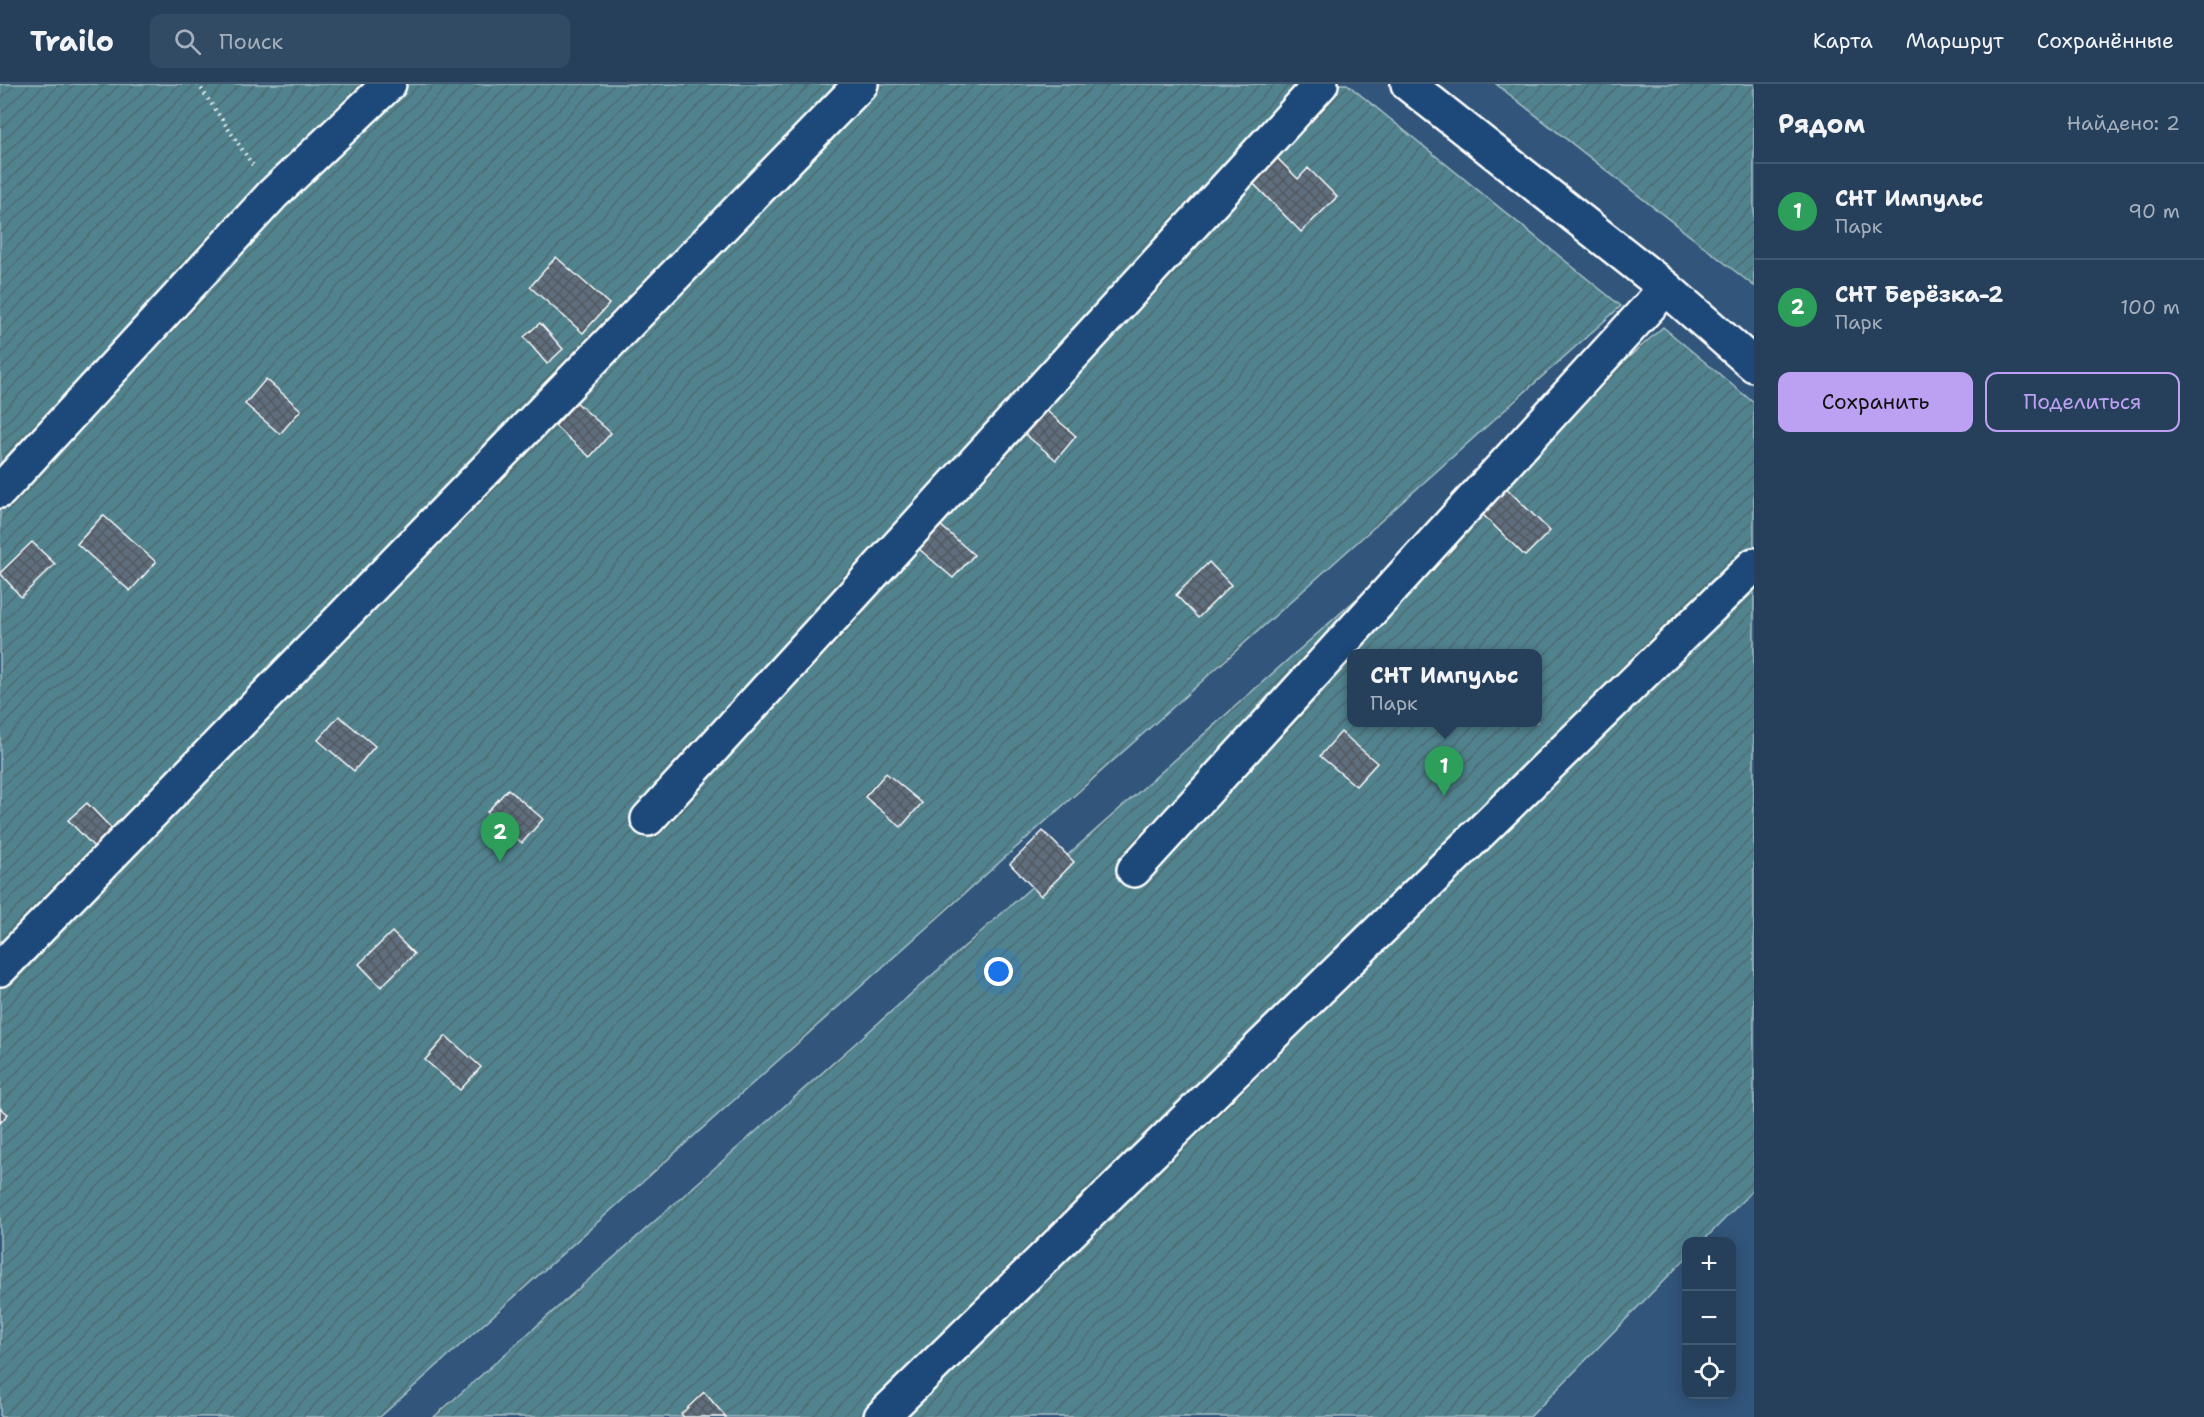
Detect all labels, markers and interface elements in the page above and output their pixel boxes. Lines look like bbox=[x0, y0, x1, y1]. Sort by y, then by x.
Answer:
search box bbox=[150, 14, 570, 68]
text: Trailo bbox=[30, 22, 114, 60]
icon: search bbox=[171, 25, 204, 58]
text: Поиск bbox=[219, 27, 283, 56]
text: Карта bbox=[1813, 27, 1873, 55]
text: Маршрут bbox=[1906, 27, 2004, 55]
text: Сохранённые bbox=[2037, 27, 2174, 55]
text: Рядом bbox=[1778, 106, 1865, 141]
text: Найдено: 2 bbox=[2067, 110, 2180, 136]
text: СНТ Импульс bbox=[1835, 184, 1983, 213]
text: 1 bbox=[1793, 198, 1802, 224]
text: 90 m bbox=[2128, 198, 2180, 224]
text: Парк bbox=[1835, 213, 1882, 239]
text: СНТ Берёзка-2 bbox=[1835, 280, 2003, 309]
text: 2 bbox=[1791, 294, 1805, 320]
text: 100 m bbox=[2120, 294, 2180, 320]
text: Парк bbox=[1835, 309, 1882, 335]
button: Сохранить bbox=[1778, 372, 1973, 432]
button: Поделиться bbox=[1985, 372, 2180, 432]
popup bbox=[1347, 649, 1542, 727]
text: СНТ Импульс bbox=[1370, 661, 1519, 690]
text: Парк bbox=[1370, 690, 1418, 716]
pin: 1 bbox=[1424, 746, 1464, 796]
pin: 2 bbox=[480, 812, 520, 862]
your location bbox=[984, 957, 1013, 986]
map controls bbox=[1682, 1237, 1736, 1399]
button: + bbox=[1682, 1237, 1736, 1291]
button: − bbox=[1682, 1291, 1736, 1345]
button: locate bbox=[1682, 1345, 1736, 1399]

